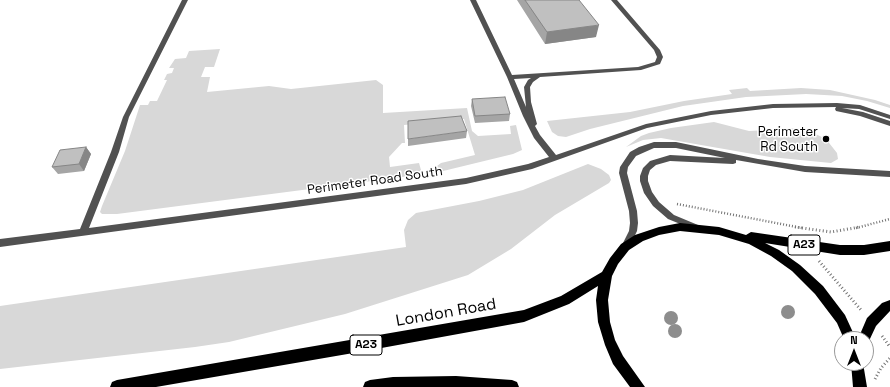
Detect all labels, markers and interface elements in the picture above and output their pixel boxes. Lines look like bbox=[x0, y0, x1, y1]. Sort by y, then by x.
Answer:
place label: Perimeter Rd South bbox=[758, 124, 818, 155]
marker: Perimeter Rd South bbox=[821, 134, 831, 144]
street label: Perimeter Road South bbox=[306, 164, 444, 198]
road number: A23 bbox=[788, 235, 820, 255]
street label: London Road bbox=[394, 295, 498, 331]
north arrow bbox=[834, 331, 874, 371]
text: N bbox=[850, 333, 858, 347]
road number: A23 bbox=[350, 335, 382, 355]

